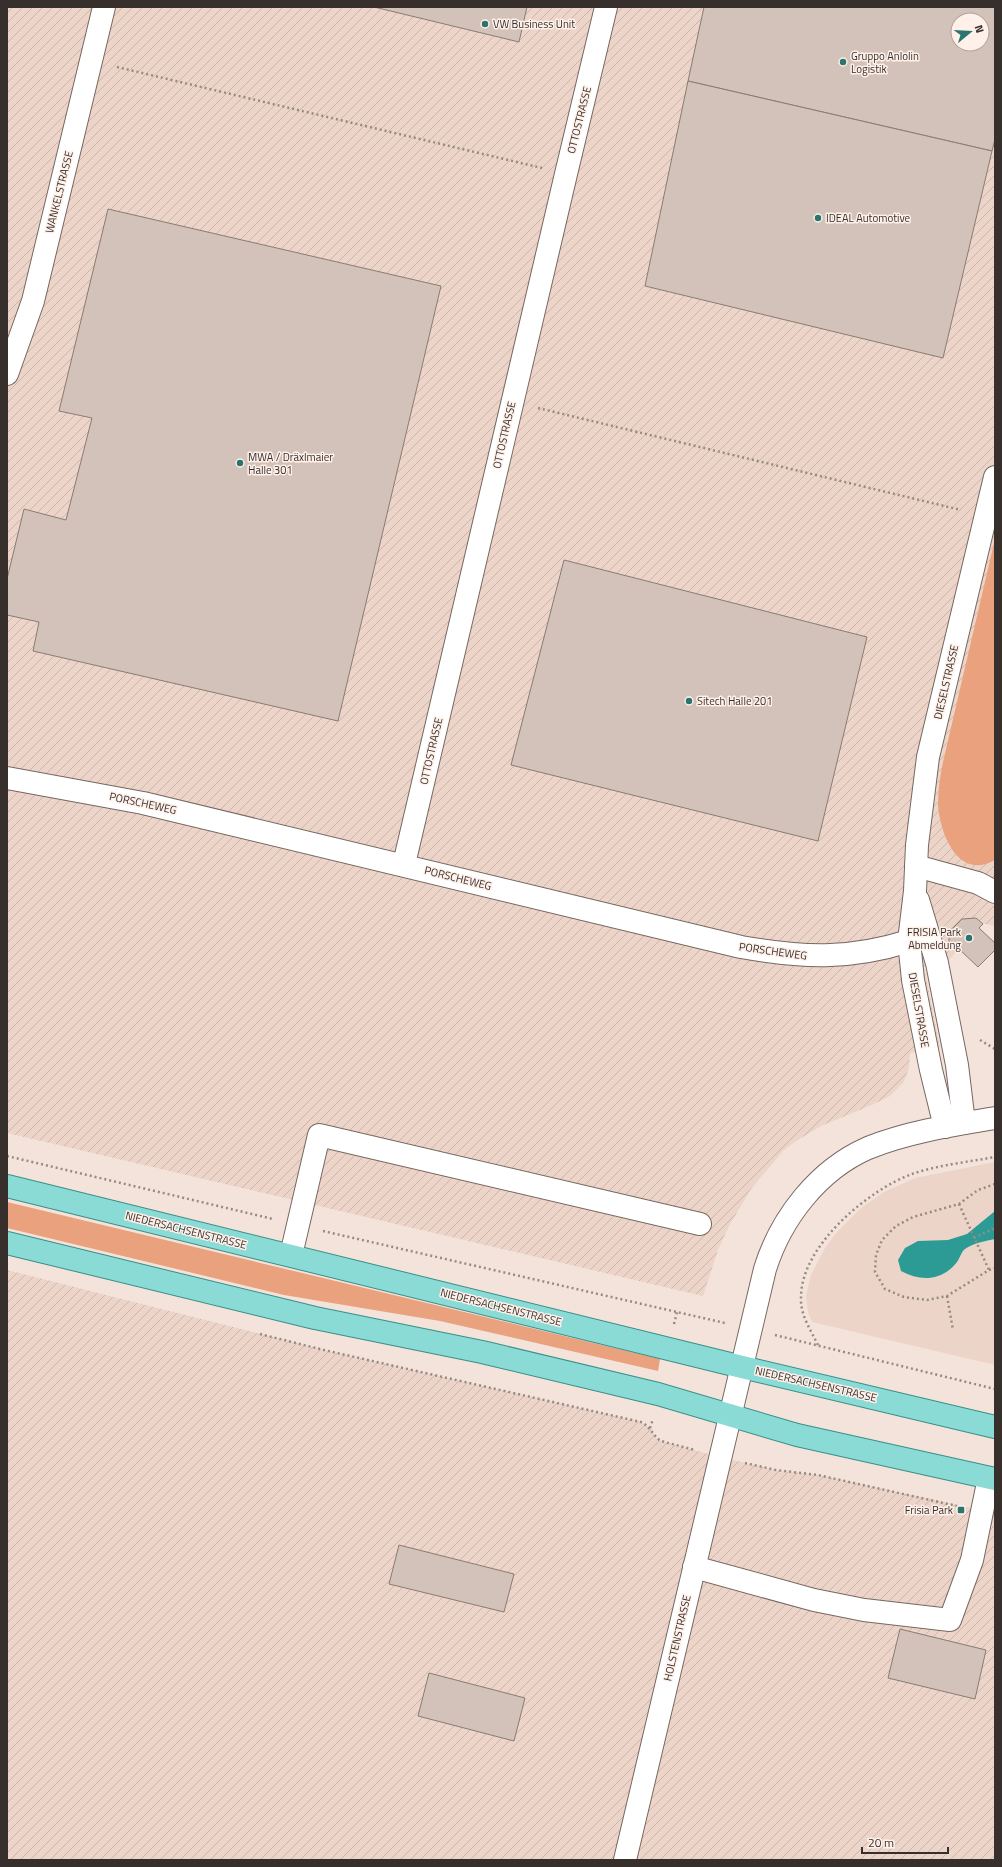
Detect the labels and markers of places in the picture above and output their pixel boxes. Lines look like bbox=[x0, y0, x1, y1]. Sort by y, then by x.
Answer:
place label: VW Business Unit bbox=[493, 16, 575, 32]
marker: VW Business Unit bbox=[480, 19, 490, 29]
place label: Gruppo Anlolin Logistik bbox=[851, 48, 919, 77]
marker: Gruppo Anlolin Logistik bbox=[838, 57, 848, 67]
place label: IDEAL Automotive bbox=[826, 210, 911, 226]
marker: IDEAL Automotive bbox=[813, 213, 823, 223]
place label: MWA / Dräxlmaier Halle 301 bbox=[248, 449, 333, 478]
marker: MWA / Dräxlmaier Halle 301 bbox=[235, 458, 245, 468]
place label: Sitech Halle 201 bbox=[697, 693, 772, 709]
marker: Sitech Halle 201 bbox=[684, 696, 694, 706]
place label: FRISIA Park Abmeldung bbox=[907, 924, 962, 953]
marker: FRISIA Park Abmeldung bbox=[964, 933, 974, 943]
place label: Frisia Park bbox=[905, 1502, 954, 1518]
marker: Frisia Park bbox=[956, 1505, 966, 1515]

